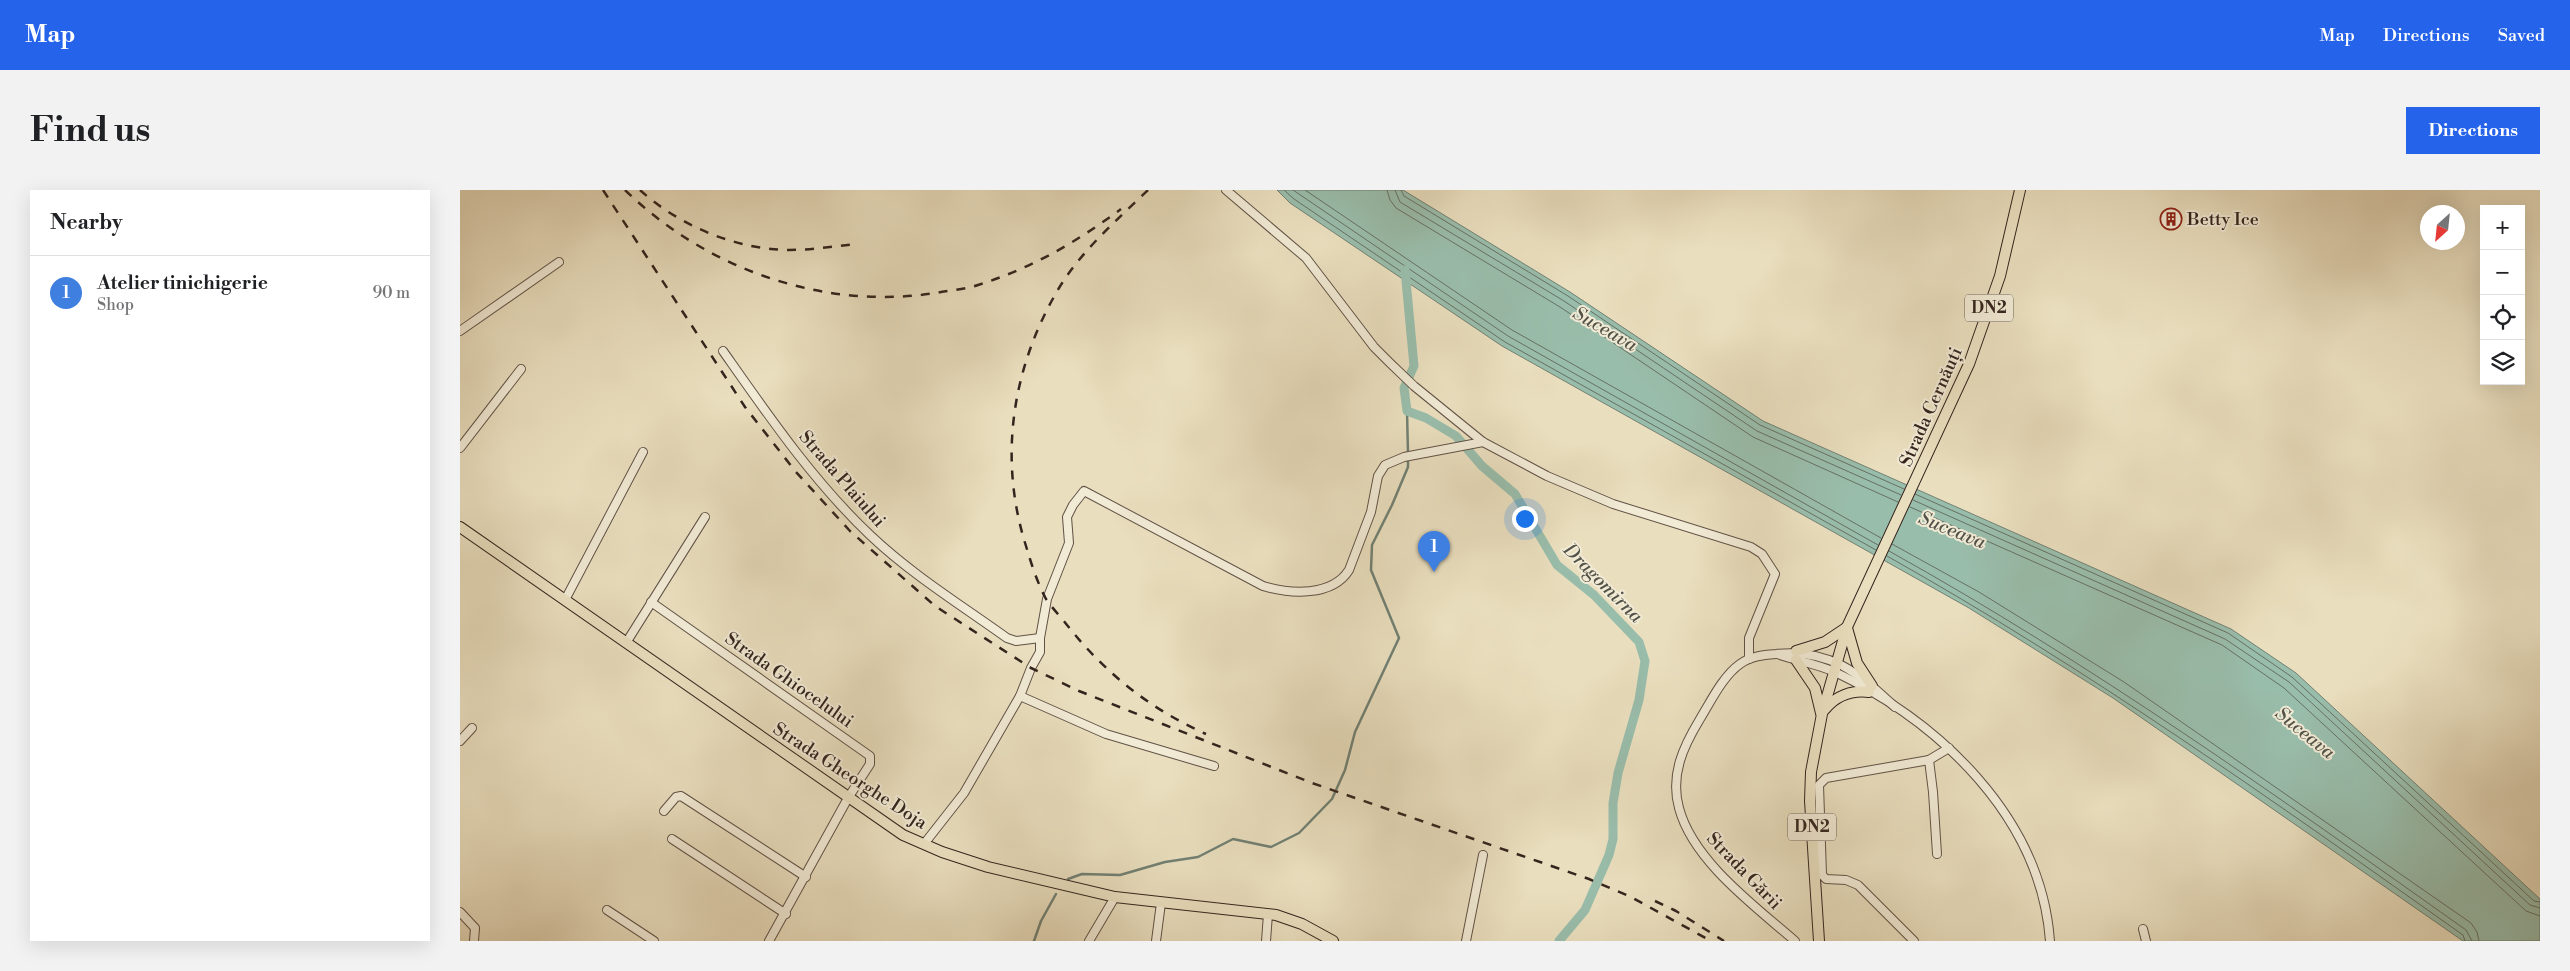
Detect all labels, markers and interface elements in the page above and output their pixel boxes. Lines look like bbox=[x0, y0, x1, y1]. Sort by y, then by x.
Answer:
text: Map bbox=[25, 20, 75, 50]
text: Map bbox=[2319, 24, 2355, 47]
text: Directions bbox=[2383, 24, 2470, 47]
text: Saved bbox=[2498, 24, 2545, 47]
button: Directions bbox=[2406, 107, 2540, 154]
text: Find us bbox=[30, 109, 150, 152]
north arrow bbox=[2420, 205, 2465, 250]
map controls bbox=[2480, 205, 2525, 385]
button: + bbox=[2480, 205, 2525, 250]
building icon: Betty Ice bbox=[2159, 207, 2183, 231]
place label: Betty Ice bbox=[2186, 208, 2259, 231]
text: Nearby bbox=[50, 210, 123, 236]
button: − bbox=[2480, 250, 2525, 295]
text: Atelier tinichigerie bbox=[97, 271, 268, 295]
text: 1 bbox=[62, 283, 70, 303]
text: 90 m bbox=[372, 283, 410, 303]
text: Shop bbox=[97, 295, 134, 315]
road number: DN2 bbox=[1965, 295, 2013, 322]
button: locate bbox=[2480, 295, 2525, 340]
water label: Suceava bbox=[1569, 301, 1642, 357]
button: layers bbox=[2480, 340, 2525, 385]
street label: Strada Cernăuți bbox=[1894, 344, 1968, 470]
street label: Strada Plaiului bbox=[794, 426, 890, 532]
your location bbox=[1512, 506, 1538, 532]
water label: Suceava bbox=[1915, 506, 1989, 554]
pin: 1 bbox=[1418, 531, 1450, 572]
water label: Dragomirna bbox=[1557, 537, 1648, 628]
street label: Strada Ghiocelului bbox=[720, 627, 858, 733]
water label: Suceava bbox=[2270, 702, 2340, 765]
street label: Strada Gheorghe Doja bbox=[769, 718, 932, 835]
road number: DN2 bbox=[1788, 814, 1836, 840]
street label: Strada Gării bbox=[1701, 827, 1787, 915]

